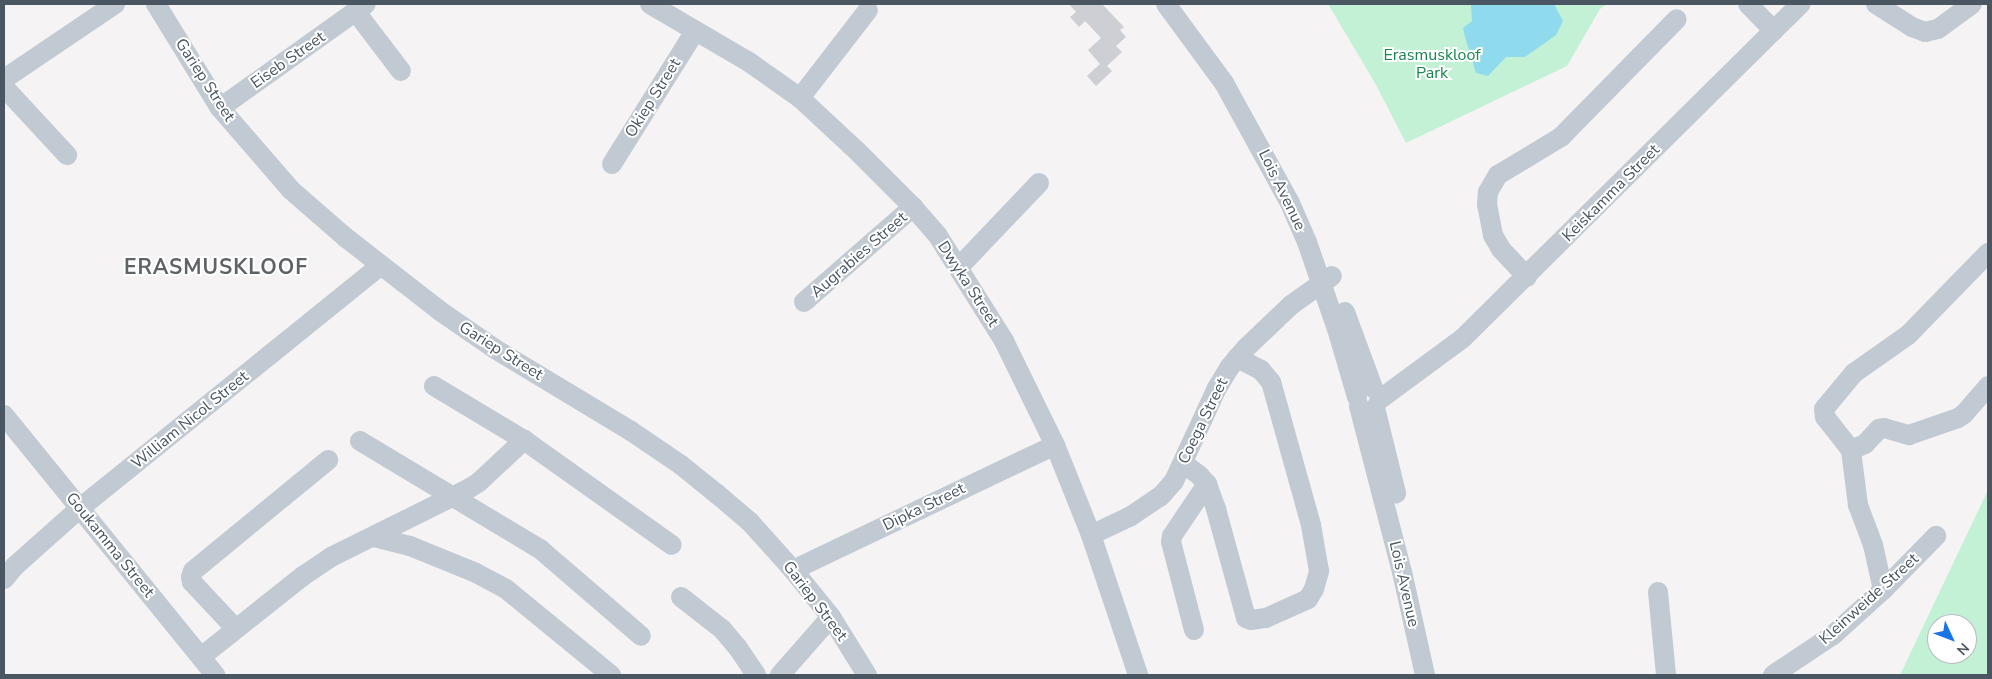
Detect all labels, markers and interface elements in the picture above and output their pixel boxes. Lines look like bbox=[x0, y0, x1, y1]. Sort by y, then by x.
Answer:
street label: Eiseb Street bbox=[247, 27, 329, 93]
street label: Gariep Street bbox=[171, 35, 239, 125]
park label: Erasmuskloof Park bbox=[1383, 45, 1481, 83]
street label: Okiep Street bbox=[621, 55, 685, 141]
street label: Keiskamma Street bbox=[1558, 140, 1664, 246]
street label: Lois Avenue bbox=[1254, 146, 1310, 234]
street label: Augrabies Street bbox=[807, 208, 911, 302]
street label: Dwyka Street bbox=[933, 238, 1003, 330]
district label: ERASMUSKLOOF bbox=[122, 254, 310, 280]
street label: Gariep Street bbox=[456, 318, 546, 384]
street label: William Nicol Street bbox=[128, 367, 252, 473]
street label: Coega Street bbox=[1174, 375, 1232, 467]
street label: Dipka Street bbox=[880, 479, 968, 535]
street label: Goukamma Street bbox=[62, 489, 158, 601]
street label: Lois Avenue bbox=[1385, 539, 1423, 629]
street label: Kleinweide Street bbox=[1815, 549, 1923, 649]
street label: Gariep Street bbox=[779, 557, 851, 645]
north arrow bbox=[1927, 614, 1977, 664]
text: N bbox=[1952, 639, 1973, 659]

